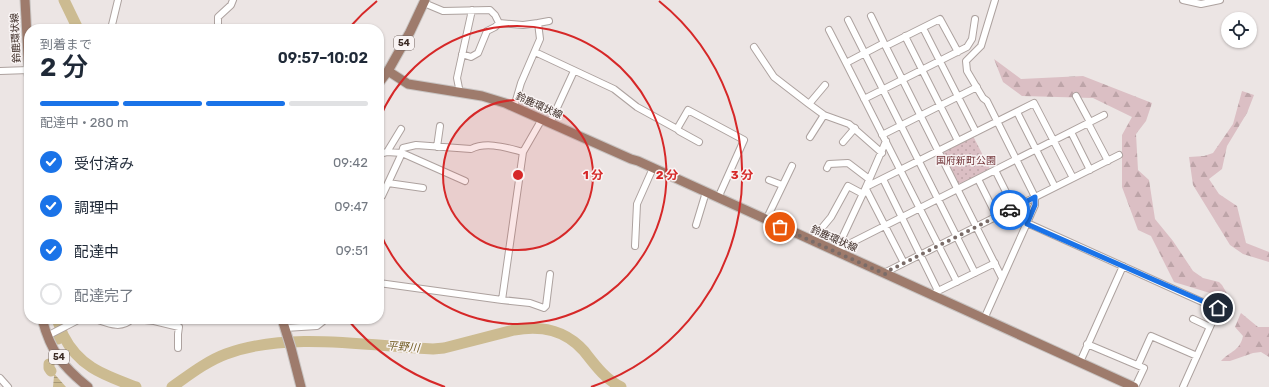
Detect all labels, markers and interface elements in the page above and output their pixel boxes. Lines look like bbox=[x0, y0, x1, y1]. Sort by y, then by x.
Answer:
map controls bbox=[1221, 12, 1257, 48]
button: locate bbox=[1221, 12, 1257, 48]
street label: 鈴鹿環状線 bbox=[9, 13, 23, 63]
road number: 54 bbox=[394, 36, 414, 50]
text: 到着まで bbox=[40, 37, 92, 52]
text: 09:57–10:02 bbox=[278, 49, 368, 67]
text: 2 分 bbox=[40, 52, 88, 83]
street label: 鈴鹿環状線 bbox=[514, 90, 564, 122]
text: 配達中 · 280 m bbox=[40, 115, 129, 130]
icon: check bbox=[40, 151, 62, 173]
text: 受付済み bbox=[74, 155, 134, 173]
text: 09:42 bbox=[333, 155, 368, 170]
park label: 国府新町公園 bbox=[936, 155, 996, 167]
centre of rings bbox=[511, 168, 525, 182]
text: 1 分 bbox=[583, 168, 603, 182]
text: 2 分 bbox=[656, 168, 678, 182]
text: 3 分 bbox=[731, 168, 753, 182]
courier bbox=[990, 190, 1030, 230]
icon: check bbox=[40, 195, 62, 217]
text: 調理中 bbox=[74, 199, 119, 217]
text: 09:47 bbox=[334, 199, 368, 214]
icon: car bbox=[999, 199, 1021, 221]
pin bbox=[763, 210, 797, 244]
icon: bag bbox=[769, 216, 791, 238]
street label: 鈴鹿環状線 bbox=[809, 223, 859, 255]
icon: check bbox=[40, 239, 62, 261]
text: 配達中 bbox=[74, 243, 119, 261]
text: 09:51 bbox=[336, 243, 368, 258]
text: 配達完了 bbox=[74, 287, 134, 305]
pin bbox=[1201, 291, 1235, 325]
icon: home bbox=[1207, 297, 1229, 319]
water label: 平野川 bbox=[386, 339, 421, 355]
road number: 54 bbox=[49, 350, 69, 364]

